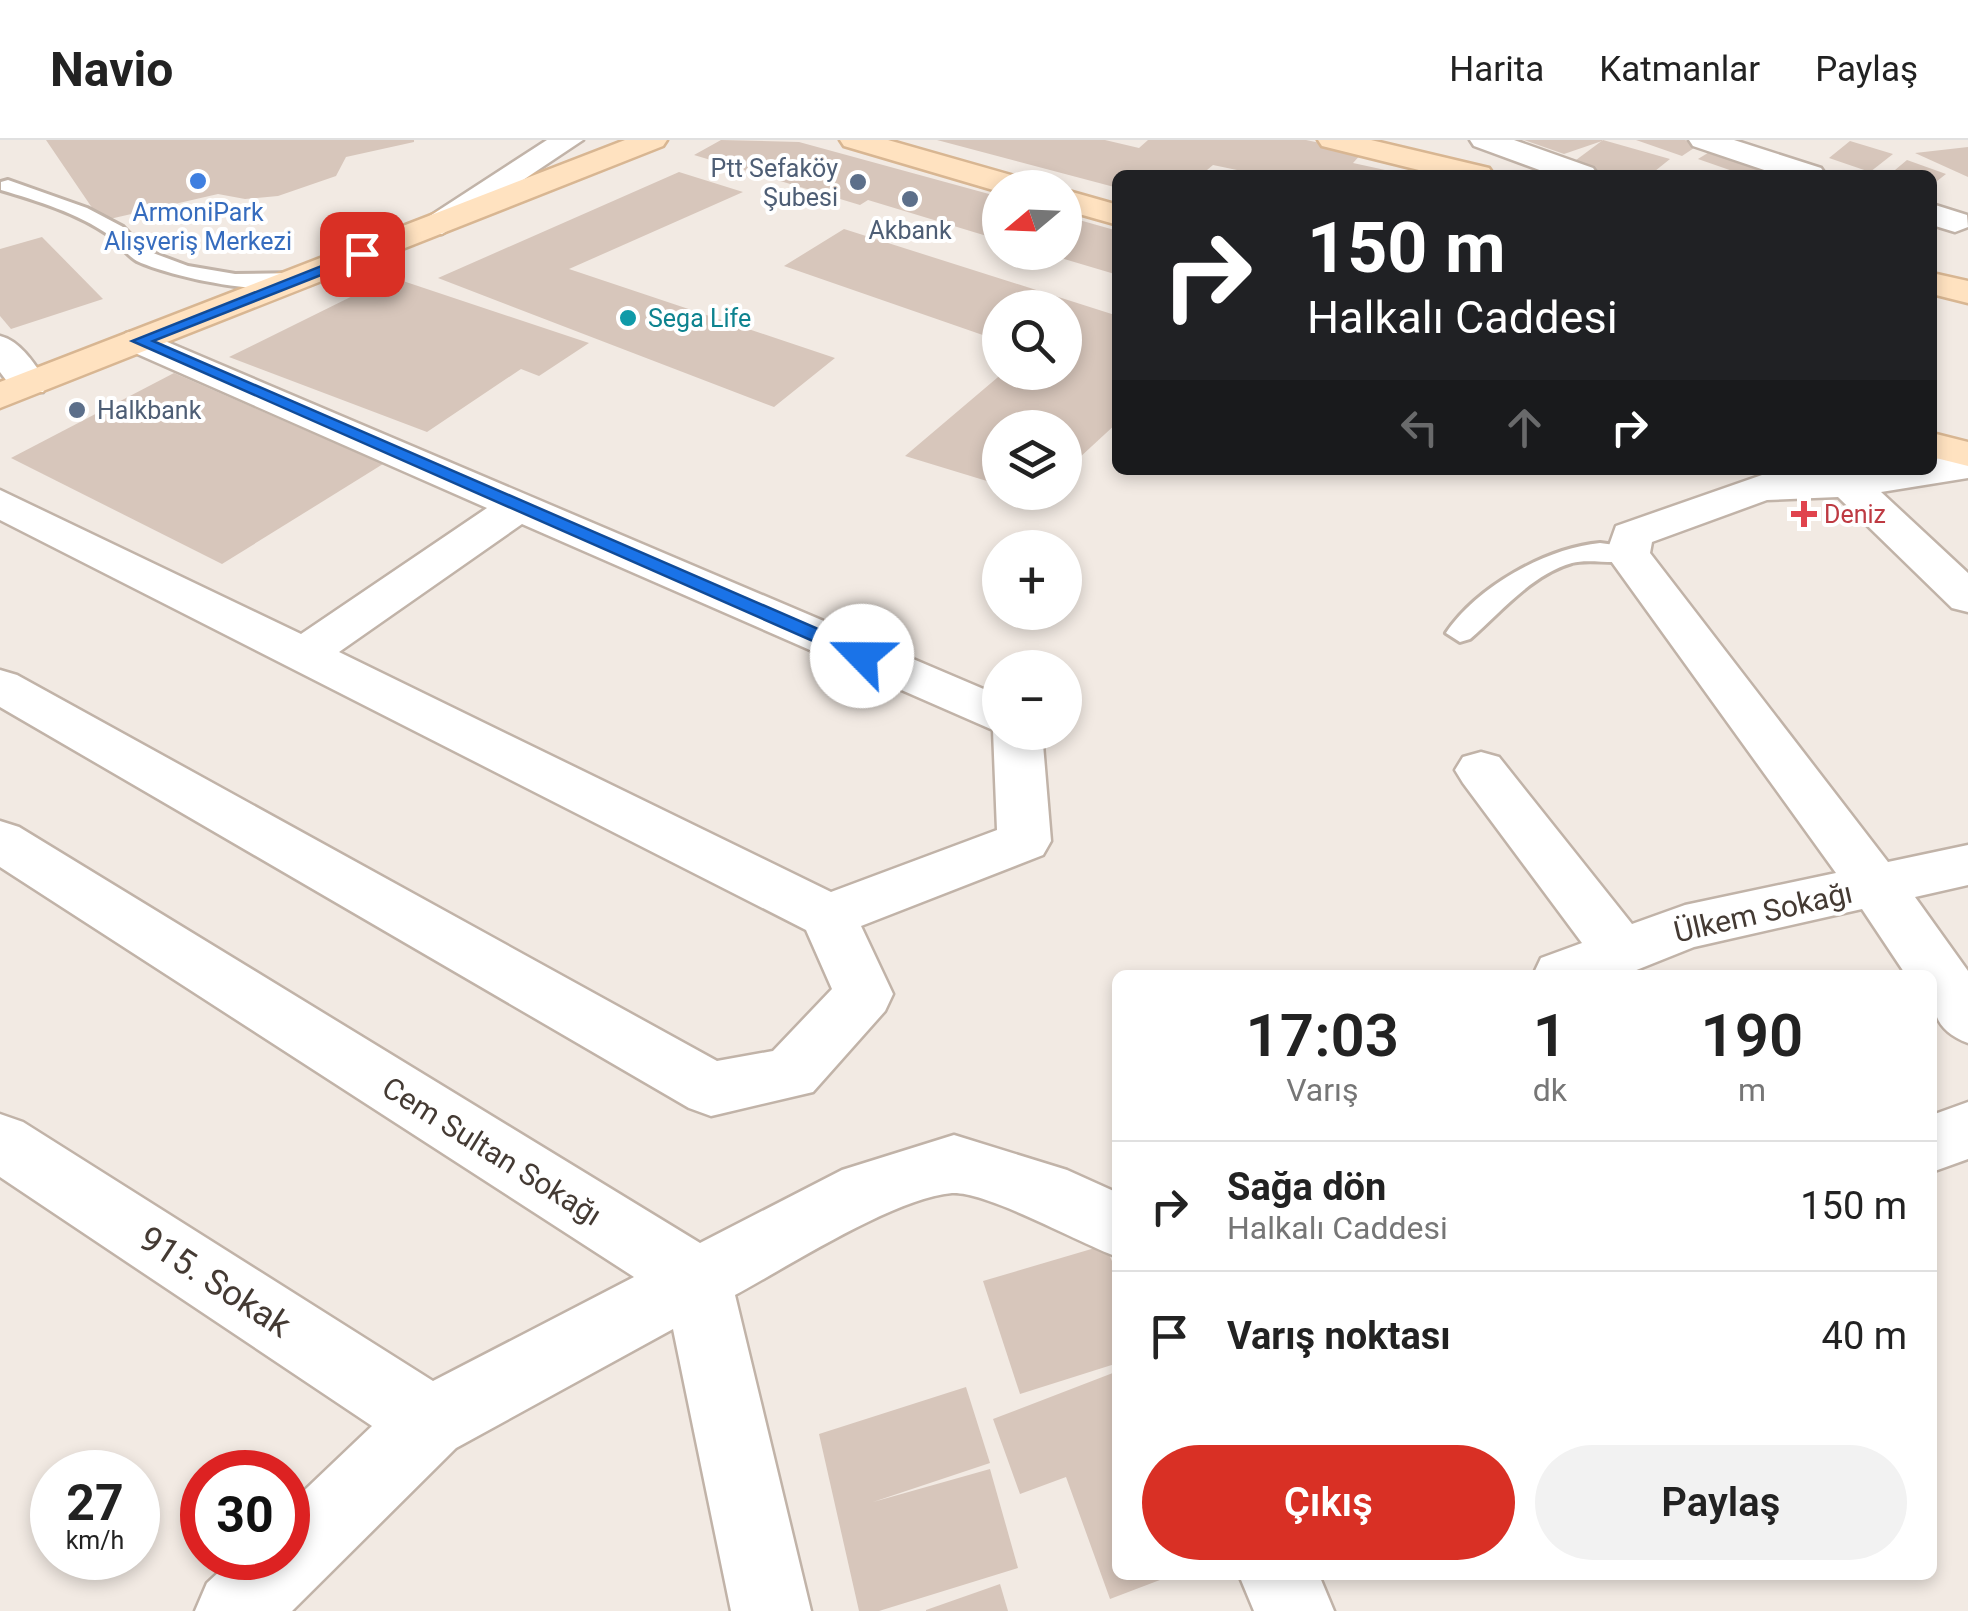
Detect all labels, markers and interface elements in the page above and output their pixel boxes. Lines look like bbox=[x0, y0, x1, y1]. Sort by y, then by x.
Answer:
text: Navio bbox=[50, 41, 173, 98]
text: Harita bbox=[1449, 49, 1544, 90]
text: Katmanlar bbox=[1599, 49, 1760, 90]
text: Paylaş bbox=[1815, 49, 1918, 90]
place label: Ptt Sefaköy Şubesi bbox=[711, 154, 838, 212]
marker: ArmoniPark Alışveriş Merkezi bbox=[187, 170, 209, 192]
north arrow bbox=[982, 170, 1082, 270]
map controls bbox=[982, 170, 1082, 750]
marker: Ptt Sefaköy Şubesi bbox=[847, 171, 869, 193]
marker: Akbank bbox=[899, 188, 921, 210]
place label: ArmoniPark Alışveriş Merkezi bbox=[104, 198, 292, 256]
text: 150 m bbox=[1307, 207, 1506, 289]
icon: right bbox=[1142, 210, 1272, 340]
pin bbox=[320, 212, 405, 297]
place label: Akbank bbox=[868, 216, 952, 245]
icon: arrive bbox=[335, 227, 390, 282]
button: search bbox=[982, 290, 1082, 390]
text: Halkalı Caddesi bbox=[1307, 291, 1618, 344]
place label: Sega Life bbox=[648, 304, 751, 333]
marker: Sega Life bbox=[617, 307, 639, 329]
place label: Halkbank bbox=[97, 396, 202, 425]
marker: Halkbank bbox=[66, 399, 88, 421]
icon: left bbox=[1392, 400, 1447, 455]
icon: ahead bbox=[1497, 400, 1552, 455]
icon: right bbox=[1602, 400, 1657, 455]
button: layers bbox=[982, 410, 1082, 510]
place label: Deniz bbox=[1824, 500, 1886, 529]
marker: Deniz bbox=[1793, 503, 1815, 525]
button: + bbox=[982, 530, 1082, 630]
position arrow bbox=[810, 604, 914, 708]
button: − bbox=[982, 650, 1082, 750]
street label: Ülkem Sokağı bbox=[1670, 874, 1856, 950]
text: 17:03 bbox=[1246, 1000, 1399, 1071]
text: 1 bbox=[1533, 1000, 1567, 1071]
text: 190 bbox=[1701, 1000, 1803, 1071]
street label: Cem Sultan Sokağı bbox=[376, 1069, 608, 1233]
text: Varış bbox=[1286, 1071, 1359, 1109]
text: dk bbox=[1533, 1071, 1567, 1109]
text: m bbox=[1738, 1071, 1766, 1109]
text: Sağa dön bbox=[1227, 1165, 1386, 1209]
icon: right bbox=[1142, 1179, 1197, 1234]
text: 150 m bbox=[1800, 1184, 1907, 1228]
text: Halkalı Caddesi bbox=[1227, 1209, 1448, 1247]
street label: 915. Sokak bbox=[132, 1218, 299, 1346]
icon: arrive bbox=[1142, 1309, 1197, 1364]
text: Varış noktası bbox=[1227, 1314, 1451, 1358]
text: 40 m bbox=[1822, 1314, 1907, 1358]
button: Çıkış bbox=[1142, 1445, 1515, 1560]
button: Paylaş bbox=[1535, 1445, 1907, 1560]
speed limit sign: 30 bbox=[180, 1450, 310, 1580]
text: 27 bbox=[66, 1474, 124, 1532]
text: km/h bbox=[66, 1526, 124, 1555]

